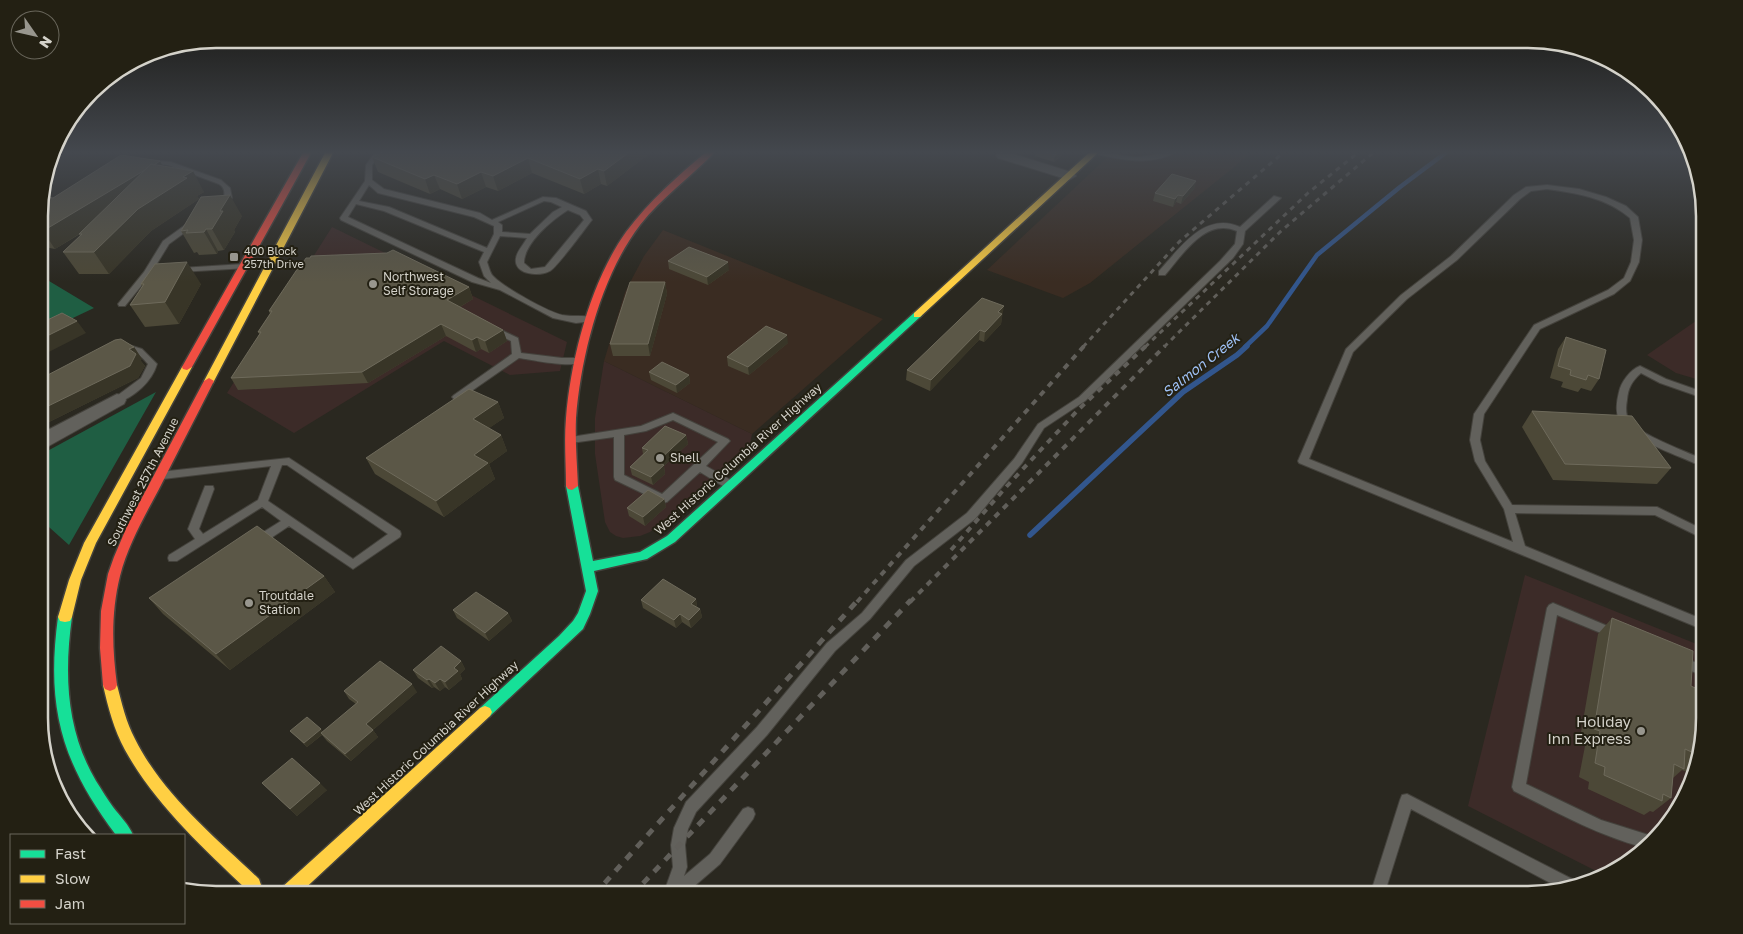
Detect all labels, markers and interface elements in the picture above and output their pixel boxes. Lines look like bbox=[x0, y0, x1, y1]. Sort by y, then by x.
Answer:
north arrow bbox=[10, 10, 60, 60]
text: N bbox=[36, 33, 56, 52]
place label: 400 Block 257th Drive bbox=[244, 244, 304, 270]
marker: 400 Block 257th Drive bbox=[228, 251, 240, 263]
place label: Northwest Self Storage bbox=[383, 269, 454, 298]
marker: Northwest Self Storage bbox=[367, 278, 379, 290]
water label: Salmon Creek bbox=[1159, 328, 1244, 400]
street label: West Historic Columbia River Highway bbox=[651, 379, 825, 538]
street label: Southwest 257th Avenue bbox=[103, 415, 182, 549]
place label: Shell bbox=[670, 450, 700, 465]
marker: Shell bbox=[654, 452, 666, 464]
place label: Troutdale Station bbox=[259, 588, 314, 617]
marker: Troutdale Station bbox=[243, 597, 255, 609]
street label: West Historic Columbia River Highway bbox=[350, 657, 521, 818]
place label: Holiday Inn Express bbox=[1547, 712, 1632, 747]
marker: Holiday Inn Express bbox=[1635, 725, 1647, 737]
legend bbox=[10, 834, 185, 924]
text: Fast bbox=[55, 844, 86, 862]
text: Slow bbox=[55, 869, 90, 887]
text: Jam bbox=[55, 894, 85, 912]

